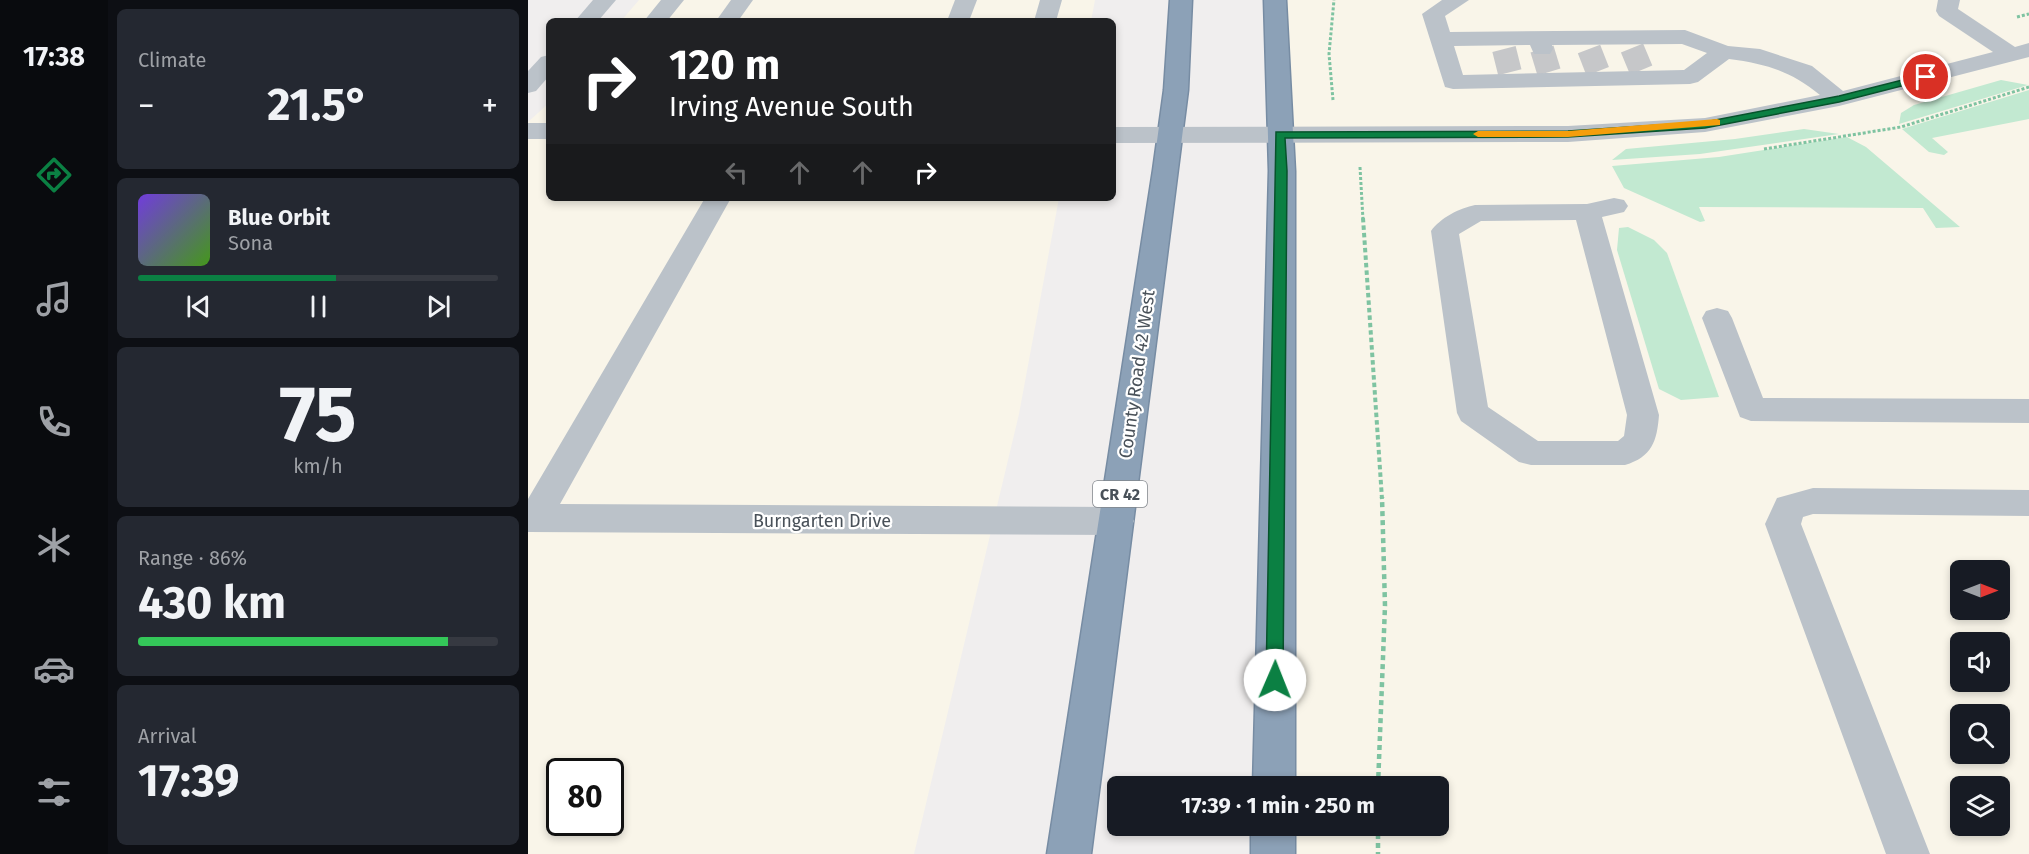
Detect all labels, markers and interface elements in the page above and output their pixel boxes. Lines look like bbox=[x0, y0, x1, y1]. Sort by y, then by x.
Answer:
text: 120 m bbox=[669, 40, 780, 90]
text: 17:38 bbox=[23, 41, 85, 73]
icon: right bbox=[570, 42, 648, 120]
text: Climate bbox=[138, 48, 206, 72]
pin bbox=[1900, 51, 1951, 102]
icon: arrive bbox=[1909, 60, 1942, 93]
text: 21.5° bbox=[267, 78, 369, 132]
text: − bbox=[138, 86, 155, 126]
text: + bbox=[482, 86, 498, 126]
text: Irving Avenue South bbox=[669, 91, 914, 123]
icon: directions bbox=[33, 154, 75, 196]
icon: left bbox=[720, 156, 753, 189]
icon: ahead bbox=[783, 156, 816, 189]
icon: ahead bbox=[846, 156, 879, 189]
icon: right bbox=[909, 156, 942, 189]
text: Blue Orbit bbox=[228, 204, 330, 231]
text: Sona bbox=[228, 231, 273, 255]
icon: music bbox=[33, 278, 75, 320]
street label: County Road 42 West bbox=[1114, 288, 1160, 460]
icon: previous bbox=[182, 290, 215, 323]
icon: pause bbox=[302, 290, 335, 323]
icon: next bbox=[422, 290, 455, 323]
text: 75 bbox=[279, 368, 357, 462]
icon: phone bbox=[33, 401, 75, 443]
text: km/h bbox=[293, 454, 343, 478]
road number: CR 42 bbox=[1093, 481, 1147, 507]
street label: Burngarten Drive bbox=[753, 510, 891, 532]
icon: climate bbox=[33, 524, 75, 566]
text: Range · 86% bbox=[138, 546, 247, 570]
north arrow bbox=[1950, 560, 2010, 620]
map controls bbox=[1950, 560, 2010, 836]
text: 430 km bbox=[138, 576, 286, 630]
button: sound bbox=[1950, 632, 2010, 692]
icon: car bbox=[33, 648, 75, 690]
position arrow bbox=[1243, 648, 1307, 712]
button: search bbox=[1950, 704, 2010, 764]
text: Arrival bbox=[138, 724, 197, 748]
text: 17:39 bbox=[138, 754, 240, 808]
speed limit sign: 80 bbox=[546, 758, 624, 836]
icon: filters bbox=[33, 771, 75, 813]
button: layers bbox=[1950, 776, 2010, 836]
text: 17:39 · 1 min · 250 m bbox=[1181, 792, 1375, 819]

